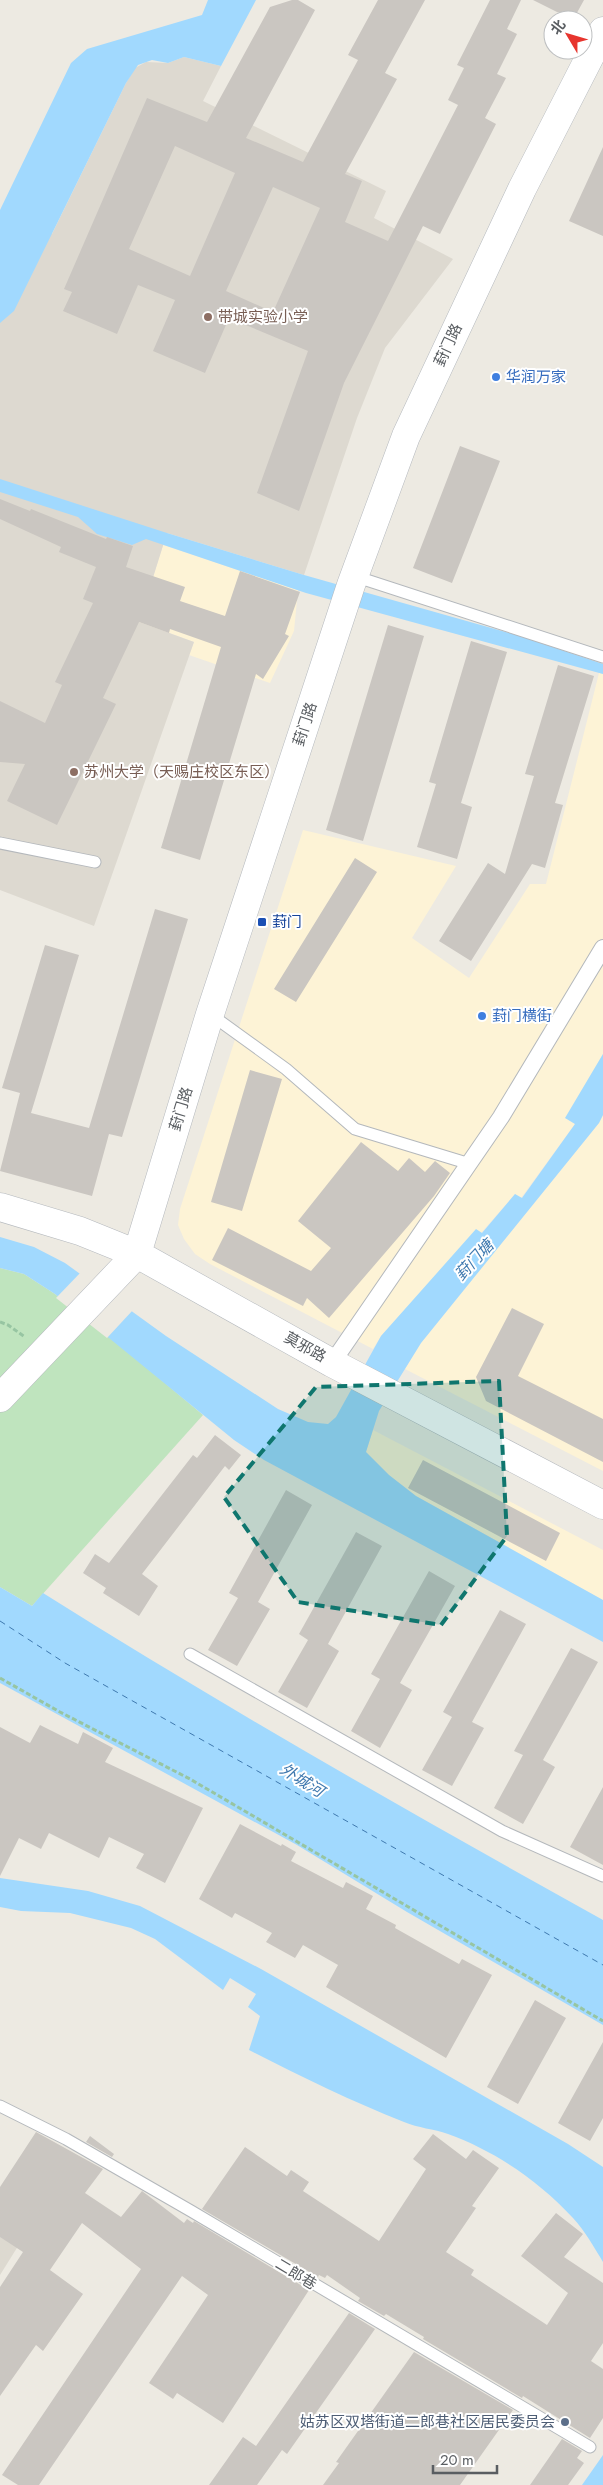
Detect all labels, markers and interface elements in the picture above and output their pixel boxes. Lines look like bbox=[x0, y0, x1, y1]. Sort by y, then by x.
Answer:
north arrow bbox=[543, 10, 593, 60]
text: 北 bbox=[546, 15, 570, 39]
place label: 带城实验小学 bbox=[218, 306, 308, 328]
marker: 带城实验小学 bbox=[202, 311, 214, 323]
street label: 葑门路 bbox=[429, 320, 467, 370]
place label: 华润万家 bbox=[506, 366, 566, 388]
marker: 华润万家 bbox=[490, 371, 502, 383]
street label: 葑门路 bbox=[288, 699, 322, 749]
place label: 苏州大学（天赐庄校区东区） bbox=[84, 761, 279, 783]
marker: 苏州大学（天赐庄校区东区） bbox=[68, 766, 80, 778]
place label: 葑门 bbox=[272, 911, 302, 933]
marker: 葑门 bbox=[256, 916, 268, 928]
place label: 葑门横街 bbox=[492, 1005, 552, 1027]
marker: 葑门横街 bbox=[476, 1010, 488, 1022]
street label: 葑门路 bbox=[164, 1084, 198, 1134]
water label: 葑门塘 bbox=[449, 1232, 501, 1285]
street label: 莫邪路 bbox=[280, 1326, 330, 1368]
water label: 外城河 bbox=[276, 1758, 331, 1804]
street label: 二郎巷 bbox=[271, 2253, 321, 2295]
place label: 姑苏区双塔街道二郎巷社区居民委员会 bbox=[300, 2411, 555, 2433]
marker: 姑苏区双塔街道二郎巷社区居民委员会 bbox=[559, 2416, 571, 2428]
scale bar bbox=[433, 2442, 497, 2474]
text: 20 m bbox=[440, 2449, 474, 2471]

